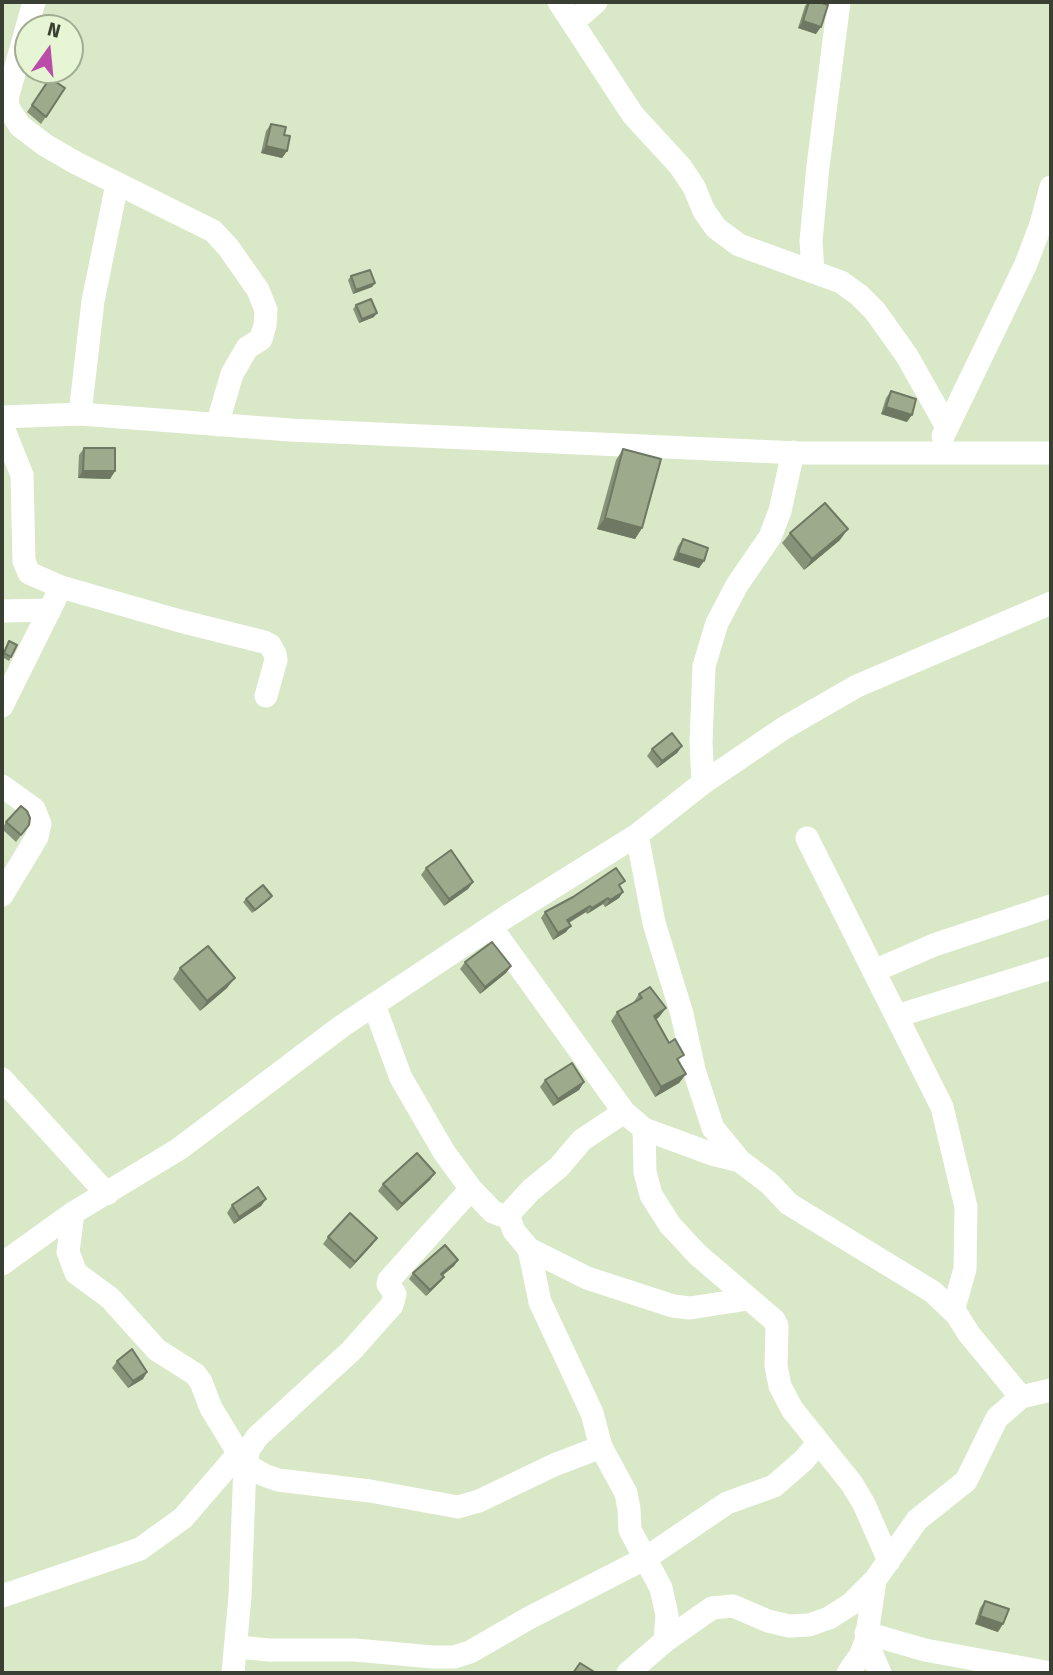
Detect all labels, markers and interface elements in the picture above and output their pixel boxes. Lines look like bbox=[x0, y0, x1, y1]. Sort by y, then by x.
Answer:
north arrow bbox=[14, 14, 84, 84]
text: N bbox=[45, 17, 63, 43]

